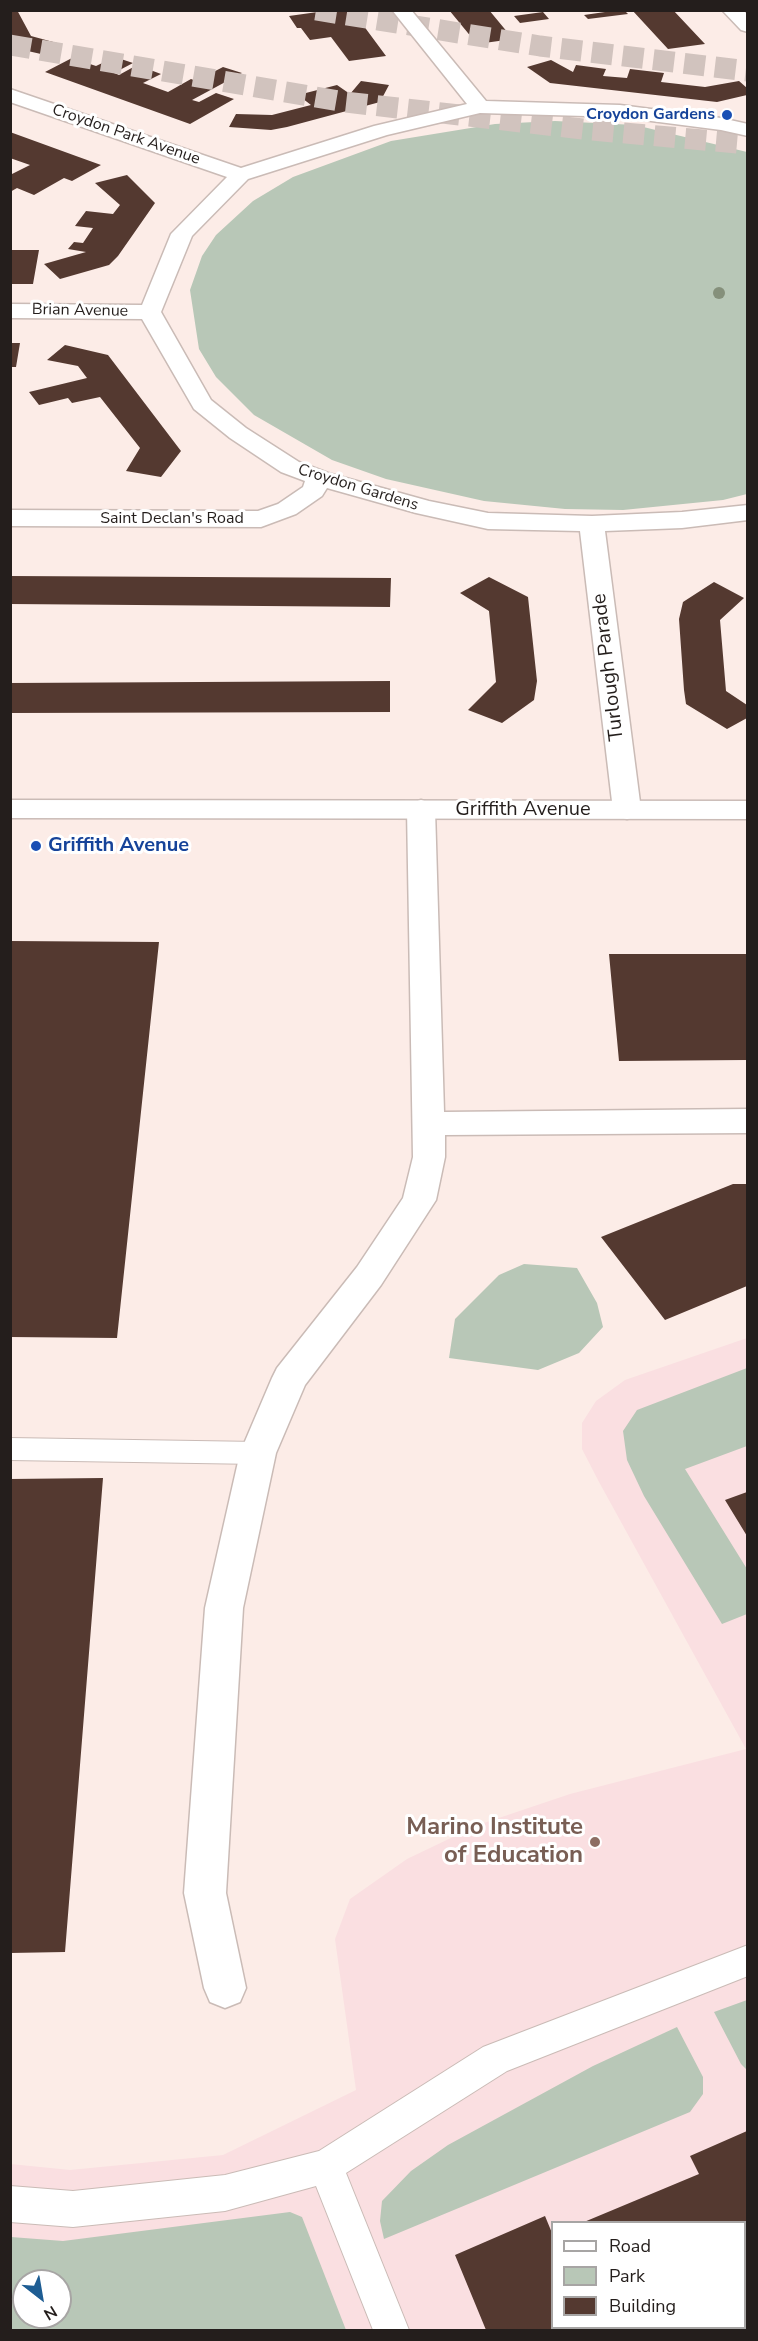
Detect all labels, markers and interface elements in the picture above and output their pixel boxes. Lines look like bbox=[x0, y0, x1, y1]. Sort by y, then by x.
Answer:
street label: Croydon Park Avenue bbox=[49, 101, 203, 169]
place label: Croydon Gardens bbox=[586, 105, 715, 125]
marker: Croydon Gardens bbox=[720, 108, 734, 122]
street label: Brian Avenue bbox=[32, 301, 128, 321]
street label: Croydon Gardens bbox=[295, 461, 421, 515]
street label: Saint Declan's Road bbox=[100, 509, 244, 529]
street label: Turlough Parade bbox=[588, 592, 630, 742]
street label: Griffith Avenue bbox=[455, 798, 591, 822]
place label: Griffith Avenue bbox=[48, 834, 189, 858]
marker: Griffith Avenue bbox=[29, 839, 43, 853]
place label: Marino Institute of Education bbox=[406, 1814, 583, 1870]
marker: Marino Institute of Education bbox=[588, 1835, 602, 1849]
legend bbox=[551, 2221, 746, 2329]
text: Road bbox=[609, 2234, 651, 2258]
text: Park bbox=[609, 2264, 645, 2288]
north arrow bbox=[12, 2269, 72, 2329]
text: Building bbox=[609, 2294, 676, 2318]
text: N bbox=[39, 2300, 61, 2325]

